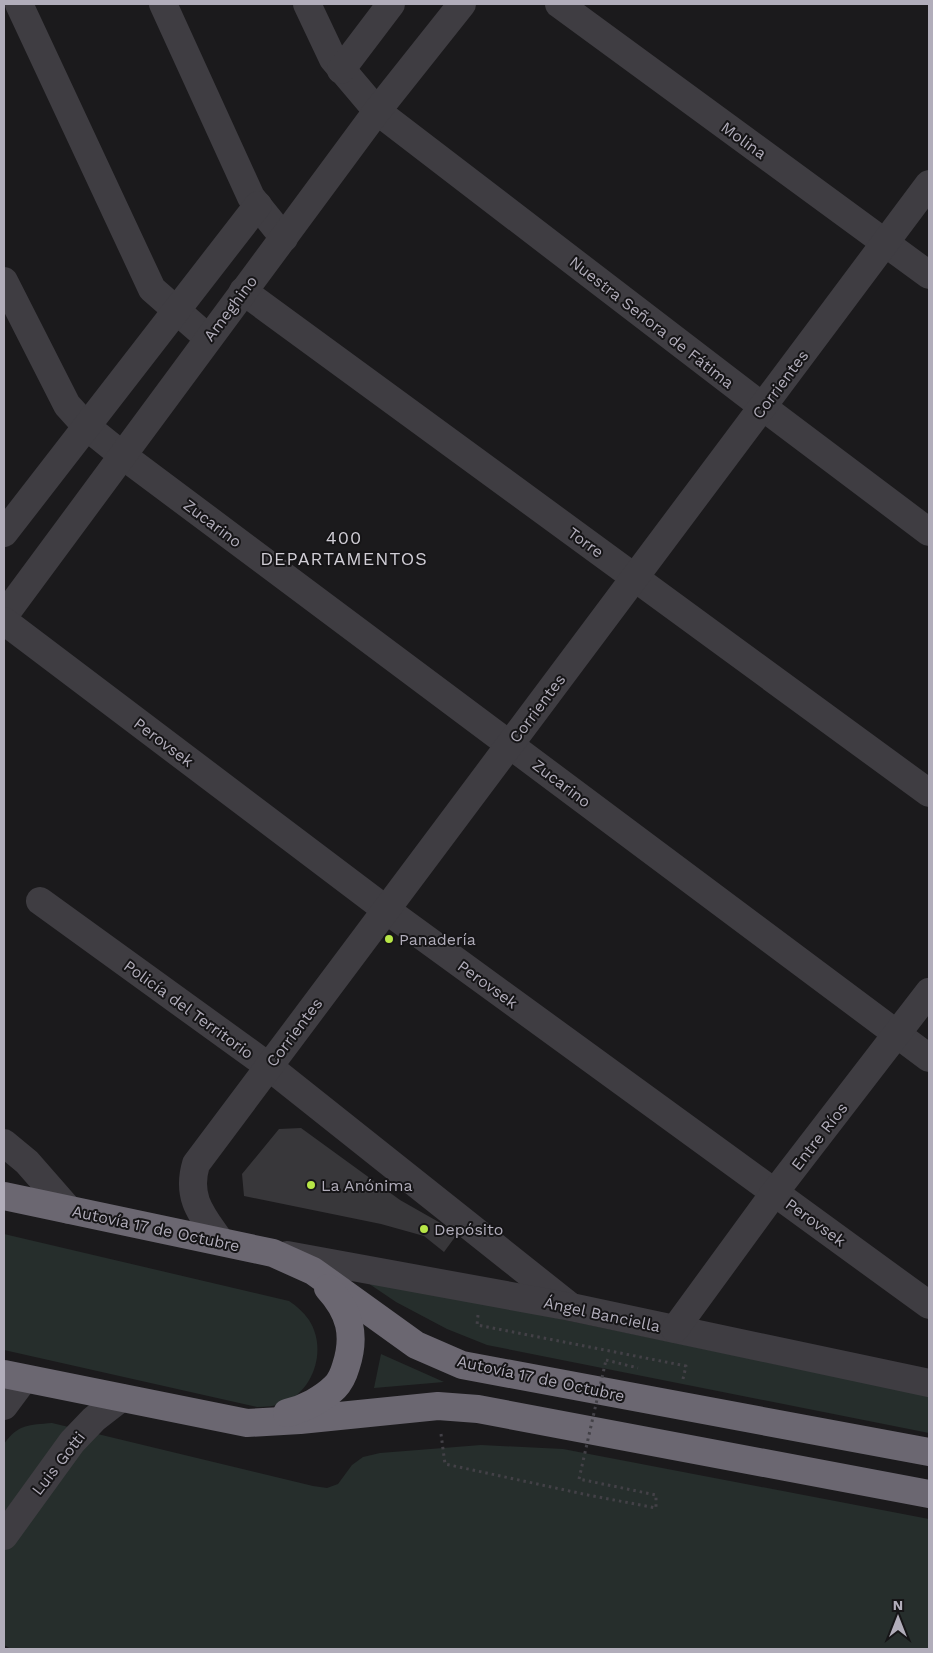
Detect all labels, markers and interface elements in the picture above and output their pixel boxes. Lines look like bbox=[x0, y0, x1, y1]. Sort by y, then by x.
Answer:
street label: Molina bbox=[717, 118, 770, 163]
street label: Nuestra Señora de Fátima bbox=[566, 252, 738, 392]
street label: Ameghino bbox=[200, 272, 261, 345]
street label: Corrientes bbox=[748, 346, 812, 422]
street label: Zucarino bbox=[180, 495, 246, 551]
street label: Torre bbox=[564, 523, 607, 562]
district label: 400 DEPARTAMENTOS bbox=[260, 527, 428, 569]
street label: Corrientes bbox=[505, 670, 569, 746]
street label: Perovsek bbox=[130, 714, 197, 771]
street label: Zucarino bbox=[529, 755, 595, 811]
place label: Panadería bbox=[399, 930, 476, 949]
marker: Panadería bbox=[383, 933, 395, 945]
street label: Policía del Territorio bbox=[120, 956, 257, 1063]
street label: Perovsek bbox=[454, 956, 521, 1013]
street label: Corrientes bbox=[262, 994, 326, 1070]
street label: Entre Ríos bbox=[787, 1099, 852, 1174]
place label: La Anónima bbox=[321, 1176, 413, 1195]
marker: La Anónima bbox=[305, 1179, 317, 1191]
street label: Perovsek bbox=[782, 1194, 849, 1251]
street label: Autovía 17 de Octubre bbox=[70, 1201, 241, 1256]
place label: Depósito bbox=[434, 1220, 503, 1239]
marker: Depósito bbox=[418, 1223, 430, 1235]
street label: Ángel Banciella bbox=[542, 1293, 662, 1336]
street label: Autovía 17 de Octubre bbox=[455, 1351, 626, 1406]
street label: Luis Gotti bbox=[28, 1428, 89, 1499]
north arrow bbox=[873, 1593, 923, 1643]
text: N bbox=[893, 1597, 903, 1613]

